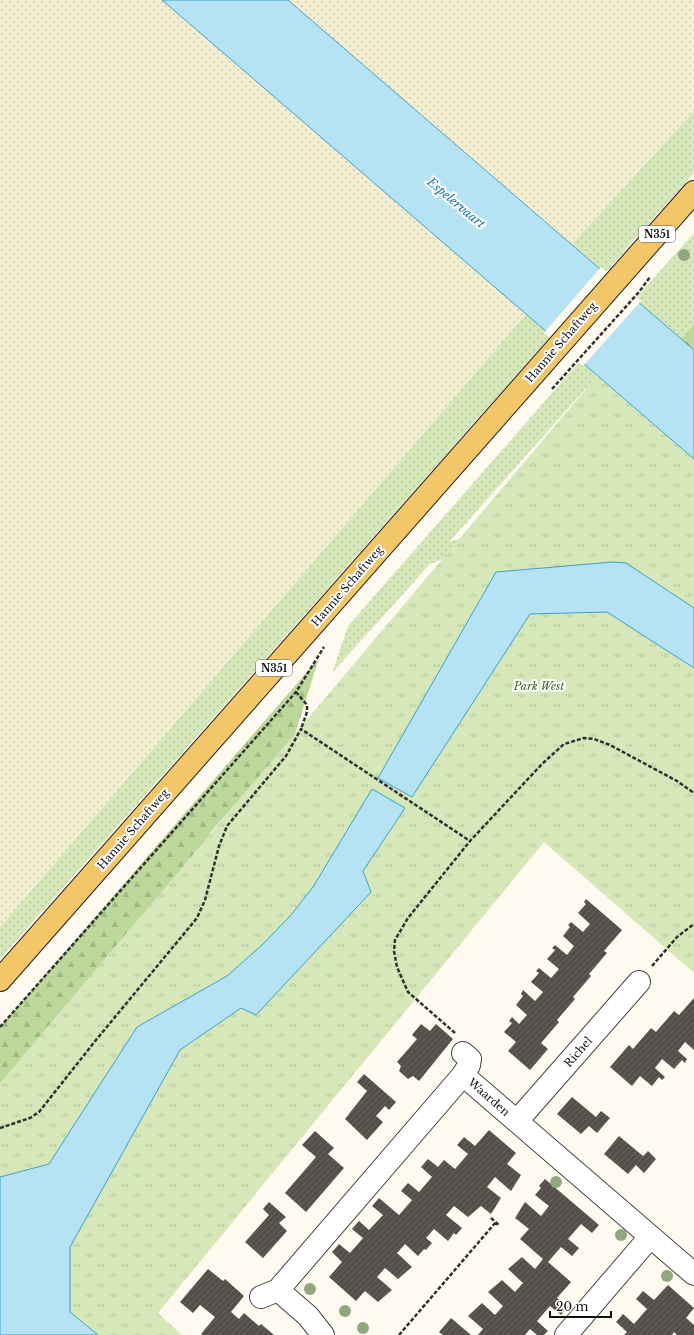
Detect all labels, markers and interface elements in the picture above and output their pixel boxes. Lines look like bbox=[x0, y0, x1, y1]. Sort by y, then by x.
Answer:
water label: Espelervaart bbox=[424, 173, 489, 232]
road number: N351 bbox=[639, 226, 675, 242]
street label: Hannie Schaftweg bbox=[522, 299, 600, 385]
street label: Hannie Schaftweg bbox=[308, 543, 386, 629]
road number: N351 bbox=[256, 660, 292, 676]
park label: Park West bbox=[513, 679, 564, 693]
street label: Hannie Schaftweg bbox=[94, 786, 172, 872]
street label: Richel bbox=[561, 1034, 595, 1070]
street label: Waarden bbox=[465, 1074, 513, 1119]
scale bar bbox=[550, 1293, 611, 1319]
text: 20 m bbox=[556, 1299, 588, 1314]

